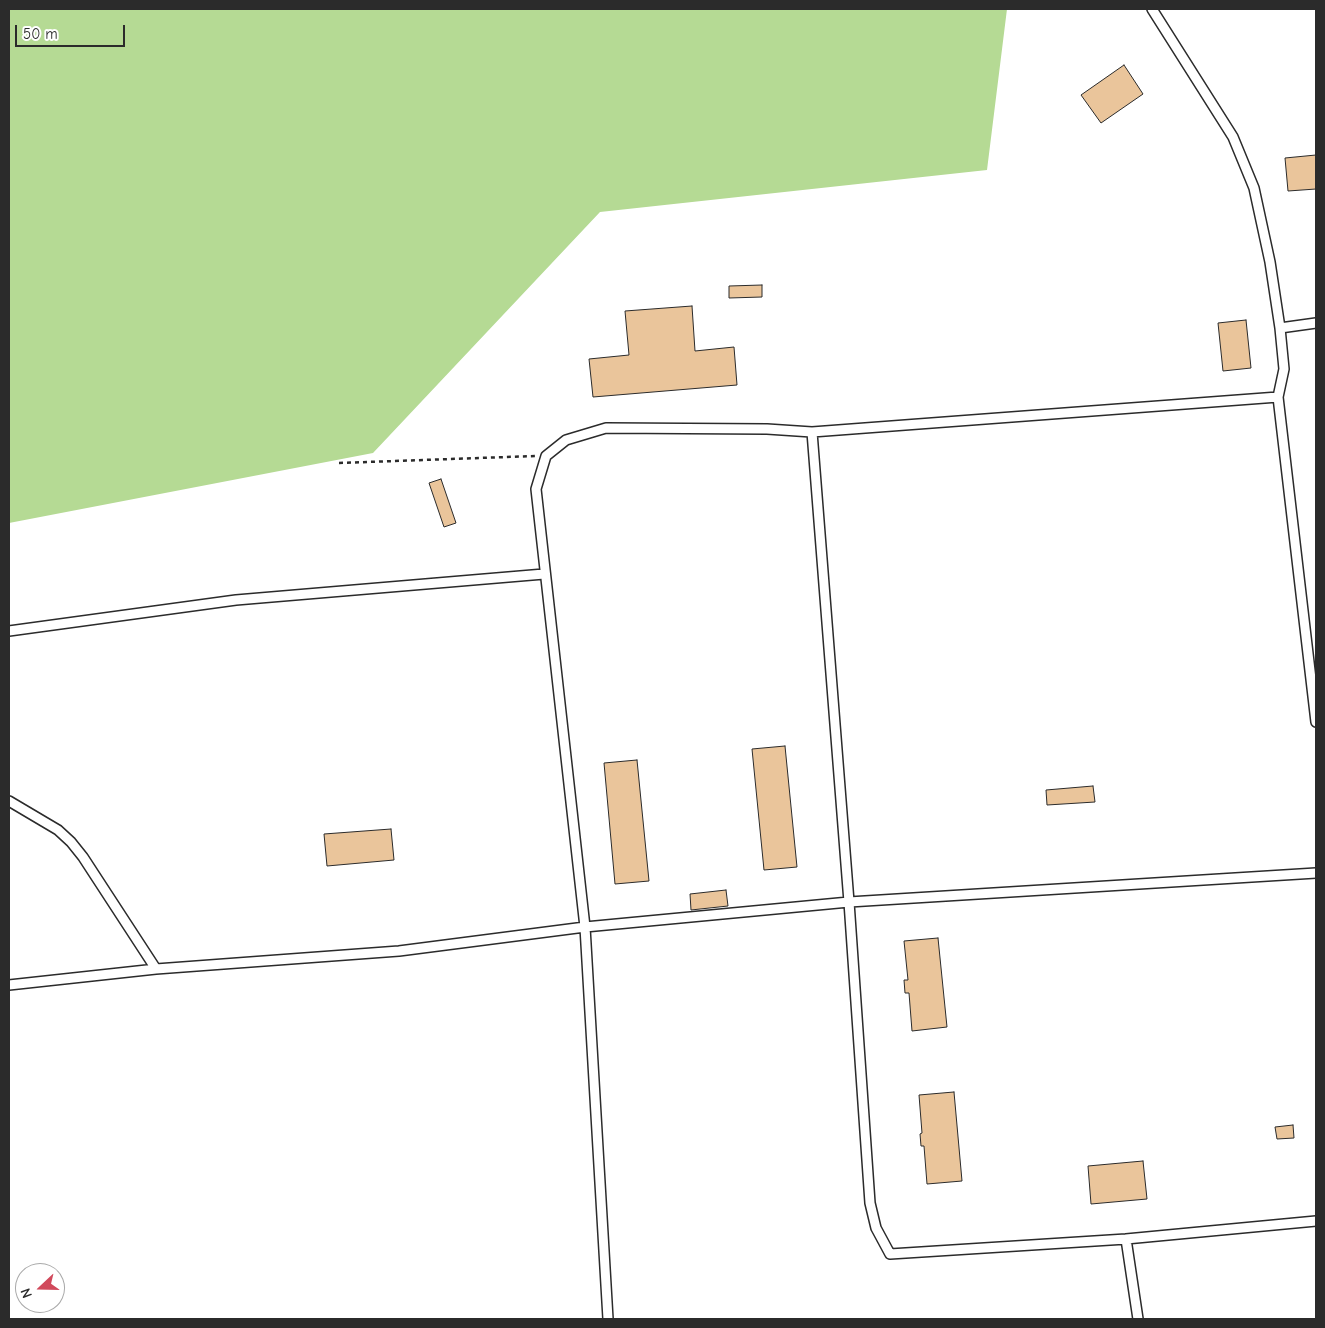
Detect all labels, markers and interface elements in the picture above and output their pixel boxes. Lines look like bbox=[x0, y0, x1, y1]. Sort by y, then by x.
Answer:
scale bar bbox=[18, 15, 128, 47]
text: 50 m bbox=[23, 25, 58, 43]
north arrow bbox=[15, 1263, 65, 1313]
text: N bbox=[17, 1286, 36, 1301]

